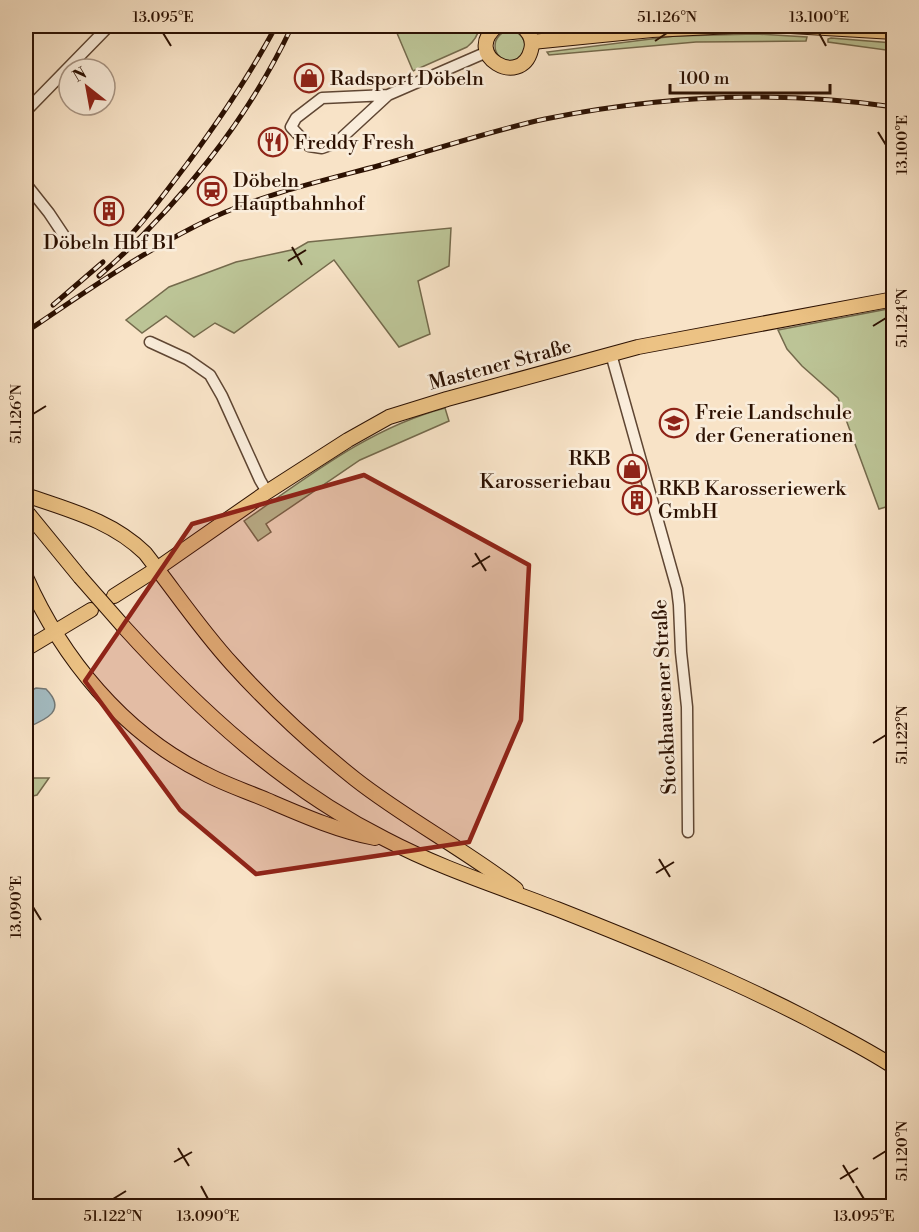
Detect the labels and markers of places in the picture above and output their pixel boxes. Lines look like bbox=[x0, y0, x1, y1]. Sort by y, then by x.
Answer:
shop icon: Radsport Döbeln bbox=[293, 62, 325, 94]
place label: Radsport Döbeln bbox=[330, 67, 484, 92]
restaurant icon: Freddy Fresh bbox=[257, 126, 289, 158]
place label: Freddy Fresh bbox=[294, 131, 415, 156]
place label: Döbeln Hauptbahnhof bbox=[233, 169, 366, 217]
station icon: Döbeln Hauptbahnhof bbox=[196, 175, 228, 207]
building icon: Döbeln Hbf B1 bbox=[93, 195, 125, 227]
place label: Döbeln Hbf B1 bbox=[43, 231, 175, 256]
place label: Freie Landschule der Generationen bbox=[695, 401, 854, 449]
school or university icon: Freie Landschule der Generationen bbox=[658, 407, 690, 439]
place label: RKB Karosseriebau bbox=[480, 447, 612, 495]
shop icon: RKB Karosseriebau bbox=[616, 453, 648, 485]
place label: RKB Karosseriewerk GmbH bbox=[658, 477, 847, 525]
building icon: RKB Karosseriewerk GmbH bbox=[621, 484, 653, 516]

